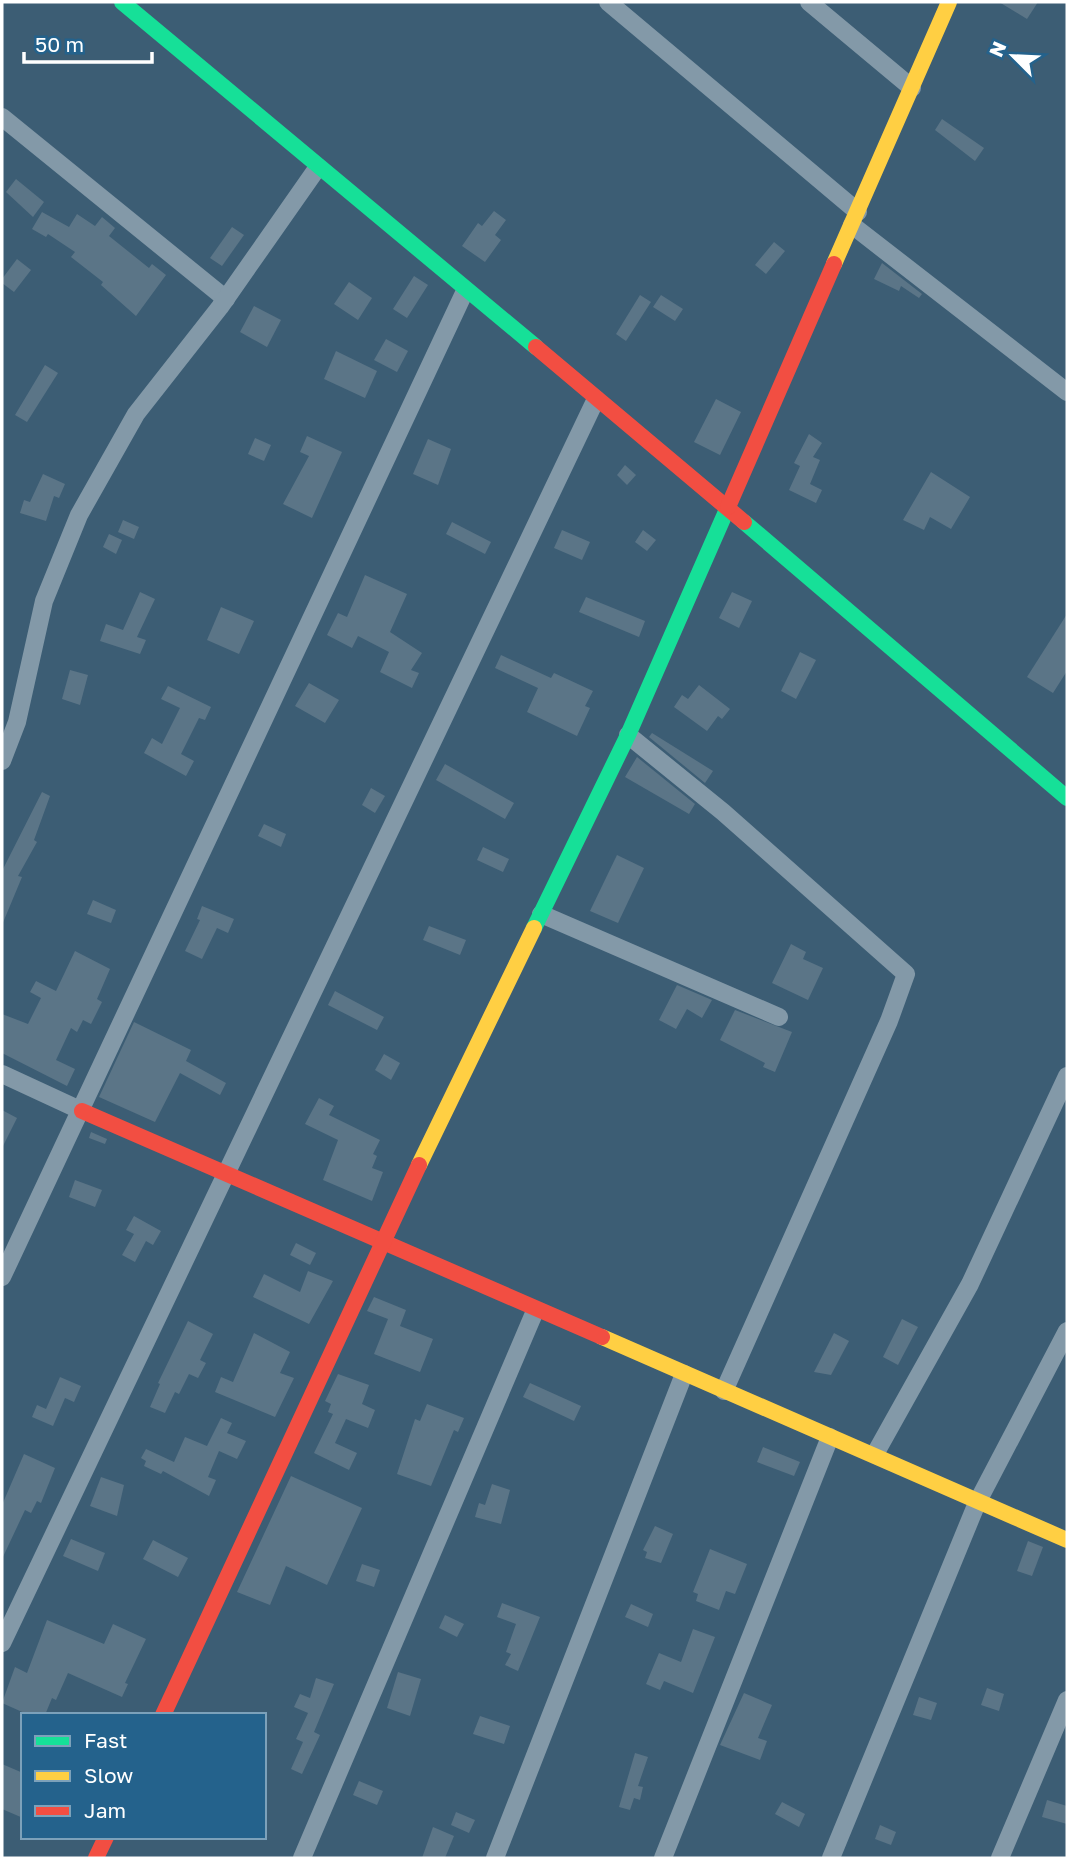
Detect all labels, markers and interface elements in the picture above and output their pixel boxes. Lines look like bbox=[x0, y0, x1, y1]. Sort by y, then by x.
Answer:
scale bar bbox=[24, 21, 152, 65]
north arrow bbox=[978, 21, 1048, 91]
text: 50 m bbox=[35, 31, 84, 57]
text: N bbox=[984, 38, 1010, 60]
legend bbox=[21, 1713, 266, 1839]
text: Fast bbox=[84, 1727, 127, 1753]
text: Slow bbox=[84, 1762, 133, 1788]
text: Jam bbox=[84, 1797, 126, 1823]

